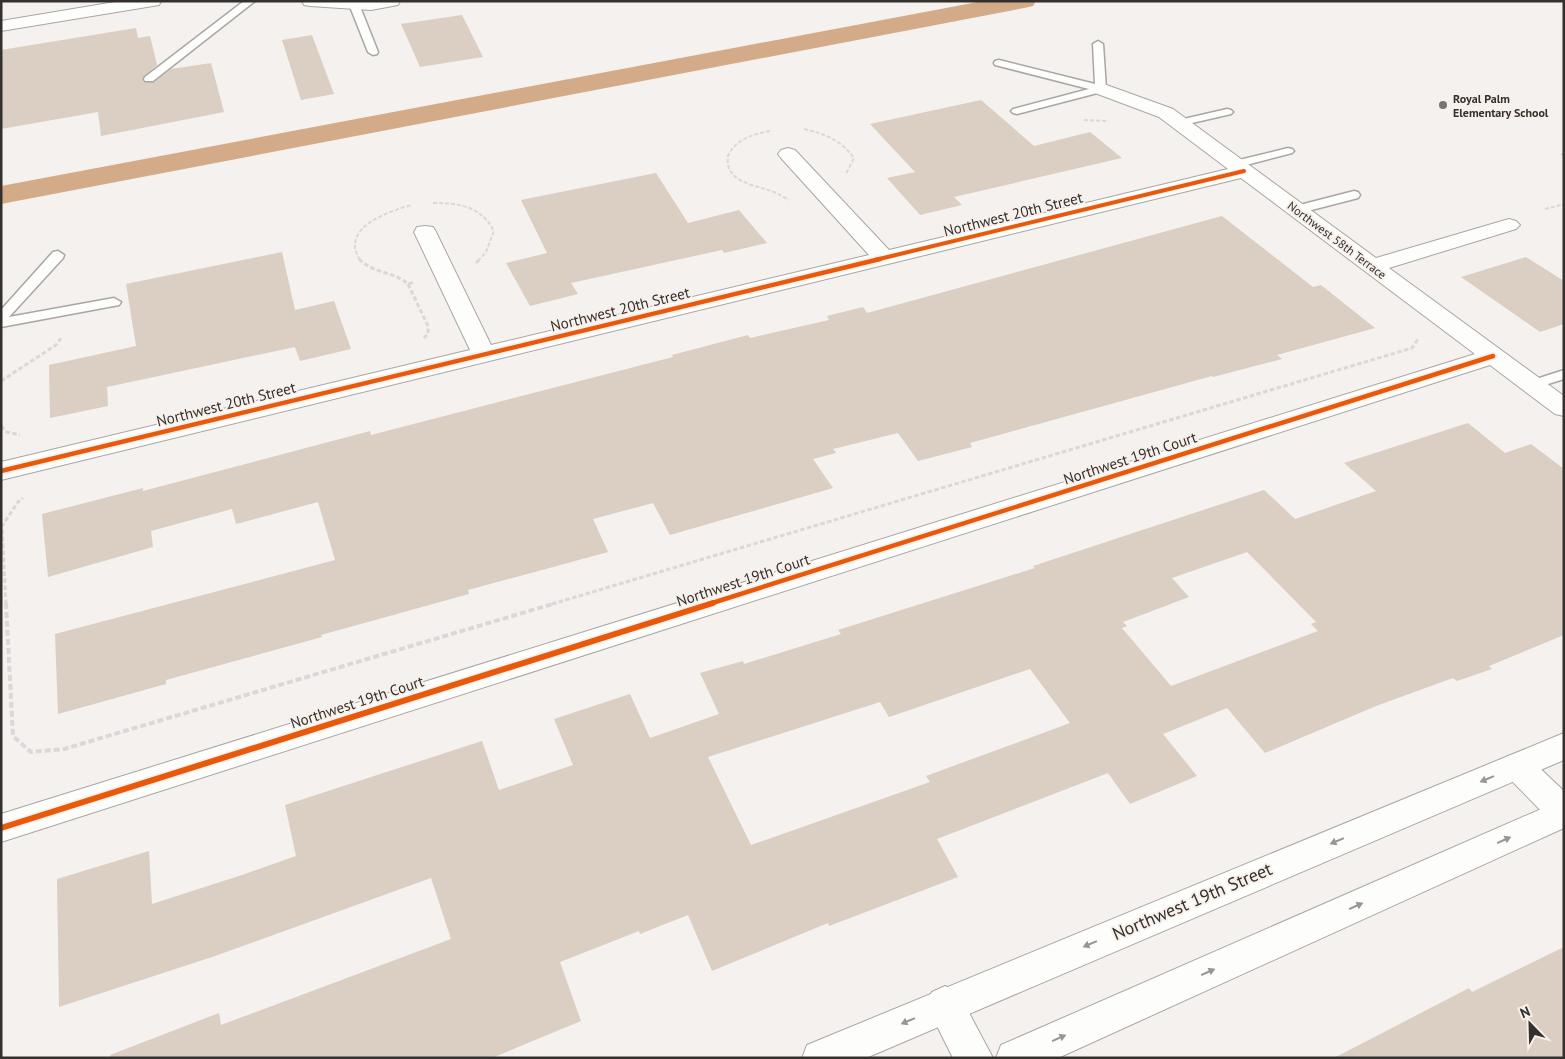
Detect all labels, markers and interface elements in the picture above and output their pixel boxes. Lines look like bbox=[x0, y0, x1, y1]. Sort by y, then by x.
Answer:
place label: Royal Palm Elementary School bbox=[1453, 91, 1549, 120]
marker: Royal Palm Elementary School bbox=[1437, 99, 1449, 111]
street label: Northwest 20th Street bbox=[941, 188, 1085, 240]
street label: Northwest 58th Terrace bbox=[1285, 198, 1389, 282]
street label: Northwest 20th Street bbox=[548, 283, 692, 335]
street label: Northwest 20th Street bbox=[154, 378, 298, 430]
street label: Northwest 19th Court bbox=[1061, 427, 1199, 489]
street label: Northwest 19th Court bbox=[674, 549, 812, 611]
street label: Northwest 19th Court bbox=[288, 671, 426, 733]
one-way arrow bbox=[1480, 775, 1494, 783]
one-way arrow bbox=[1497, 835, 1511, 843]
one-way arrow bbox=[1330, 838, 1344, 846]
street label: Northwest 19th Street bbox=[1109, 857, 1275, 945]
one-way arrow bbox=[1349, 901, 1363, 909]
one-way arrow bbox=[1082, 940, 1097, 948]
one-way arrow bbox=[1201, 967, 1215, 975]
north arrow bbox=[1505, 999, 1555, 1049]
text: N bbox=[1517, 1002, 1533, 1022]
one-way arrow bbox=[901, 1017, 915, 1025]
one-way arrow bbox=[1052, 1033, 1066, 1041]

